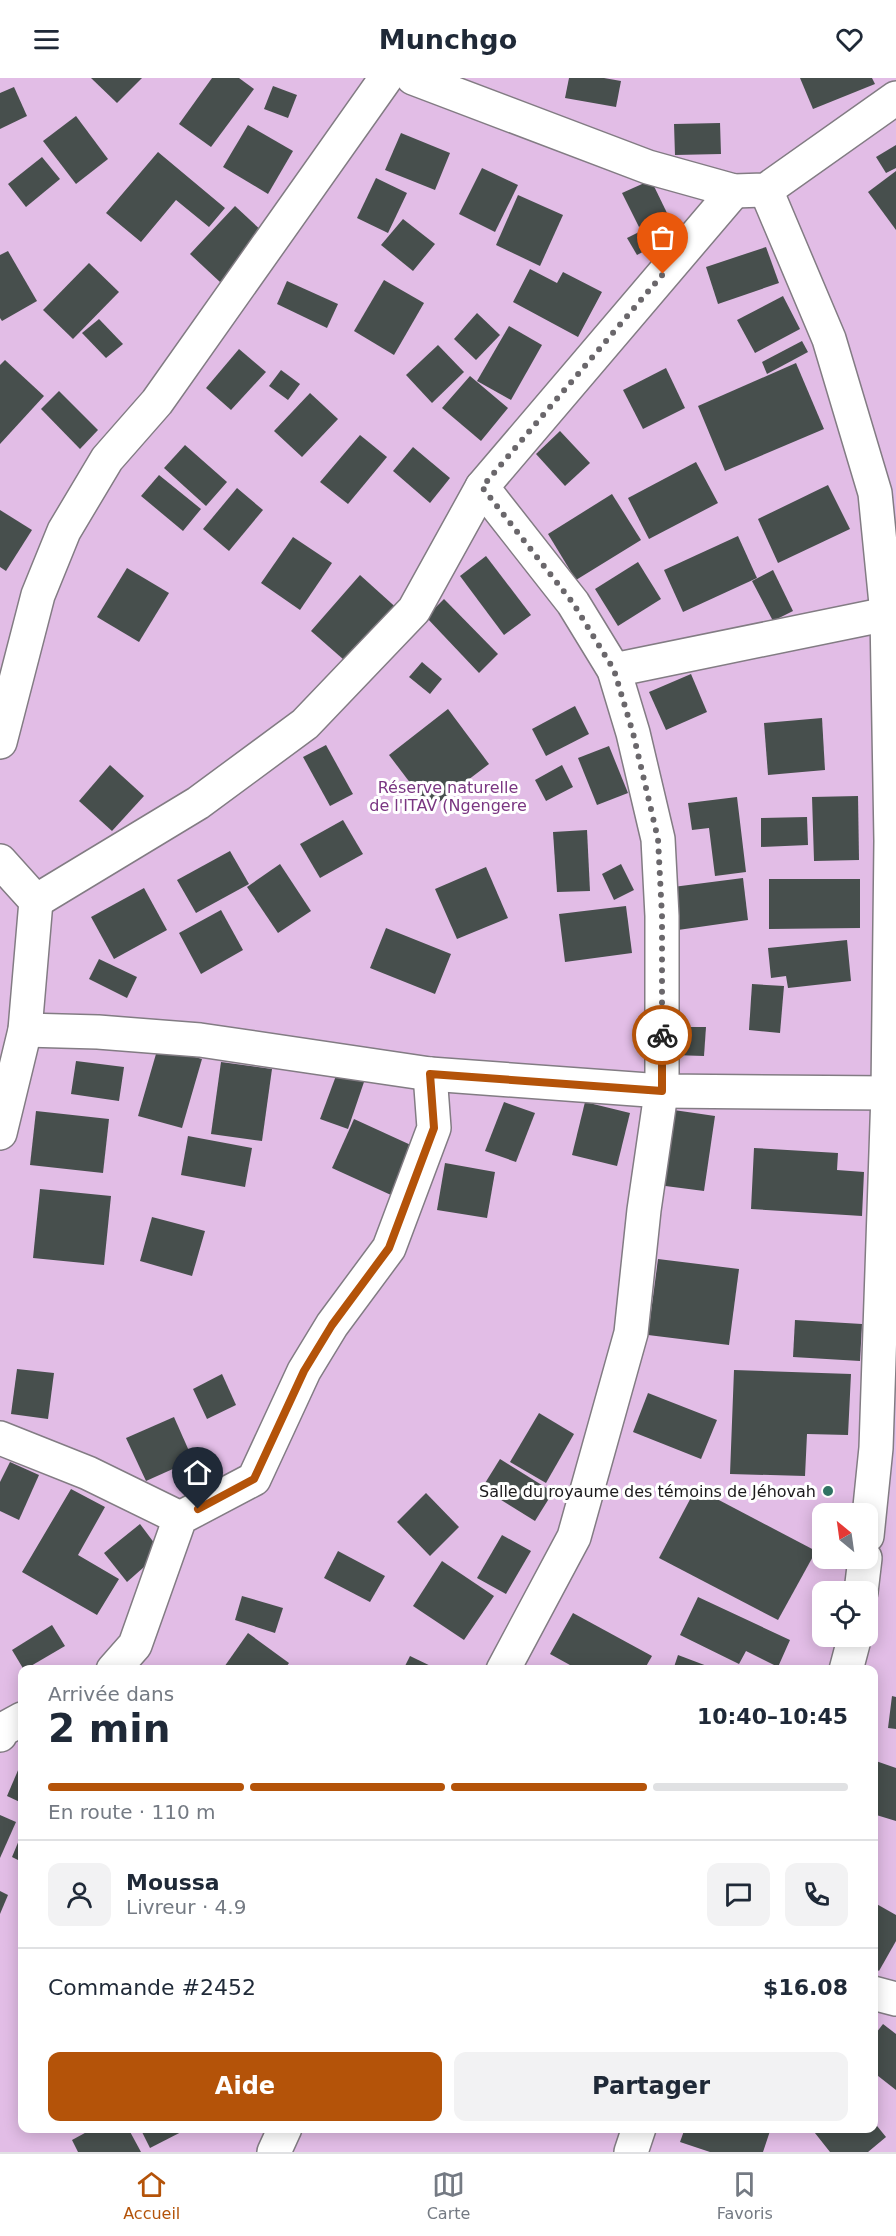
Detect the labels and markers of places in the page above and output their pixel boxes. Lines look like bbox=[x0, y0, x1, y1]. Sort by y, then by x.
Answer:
pin bbox=[637, 212, 688, 274]
pin bbox=[172, 1447, 223, 1509]
place label: Salle du royaume des témoins de Jéhovah bbox=[479, 1482, 816, 1501]
marker: Salle du royaume des témoins de Jéhovah bbox=[821, 1484, 835, 1498]

